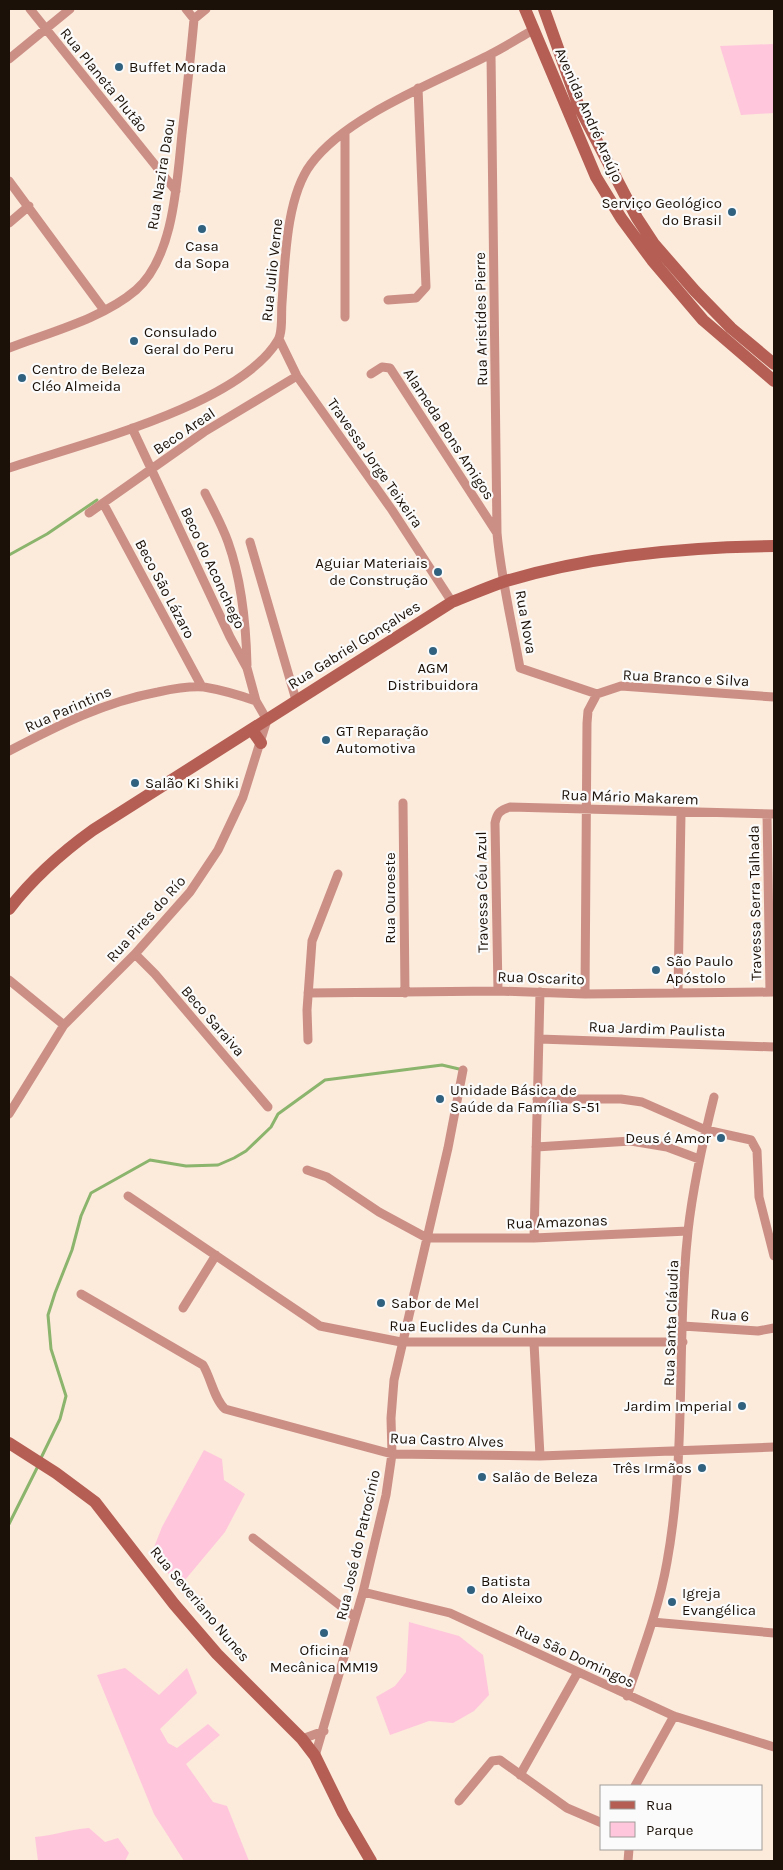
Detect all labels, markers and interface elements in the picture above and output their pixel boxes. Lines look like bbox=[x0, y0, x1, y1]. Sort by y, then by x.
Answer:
street label: Rua Planeta Plutão bbox=[56, 24, 152, 136]
street label: Avenida André Araújo bbox=[551, 45, 627, 185]
place label: Buffet Morada bbox=[129, 58, 226, 76]
marker: Buffet Morada bbox=[113, 61, 125, 73]
street label: Rua Nazira Daou bbox=[143, 117, 179, 231]
place label: Serviço Geológico do Brasil bbox=[601, 194, 722, 229]
marker: Serviço Geológico do Brasil bbox=[726, 206, 738, 218]
street label: Rua Julio Verne bbox=[258, 218, 286, 322]
marker: Casa da Sopa bbox=[196, 223, 208, 235]
place label: Casa da Sopa bbox=[175, 237, 230, 272]
street label: Rua Aristídes Pierre bbox=[471, 252, 491, 386]
place label: Consulado Geral do Peru bbox=[144, 323, 234, 358]
marker: Consulado Geral do Peru bbox=[128, 335, 140, 347]
place label: Centro de Beleza Cléo Almeida bbox=[32, 360, 145, 395]
street label: Alameda Bons Amigos bbox=[400, 365, 498, 503]
marker: Centro de Beleza Cléo Almeida bbox=[16, 372, 28, 384]
street label: Travessa Jorge Teixeira bbox=[323, 395, 427, 531]
street label: Beco Areal bbox=[150, 404, 218, 458]
street label: Beco do Aconchego bbox=[177, 504, 249, 632]
street label: Beco São Lázaro bbox=[131, 536, 199, 642]
place label: Aguiar Materiais de Construção bbox=[315, 554, 428, 589]
marker: Aguiar Materiais de Construção bbox=[432, 566, 444, 578]
street label: Rua Nova bbox=[512, 589, 540, 655]
street label: Rua Gabriel Gonçalves bbox=[285, 597, 423, 693]
marker: AGM Distribuidora bbox=[427, 645, 439, 657]
place label: AGM Distribuidora bbox=[388, 659, 479, 694]
street label: Rua Branco e Silva bbox=[622, 666, 750, 690]
street label: Rua Parintins bbox=[22, 682, 114, 736]
place label: GT Reparação Automotiva bbox=[336, 722, 429, 757]
marker: GT Reparação Automotiva bbox=[320, 734, 332, 746]
place label: Salão Ki Shiki bbox=[145, 774, 239, 792]
marker: Salão Ki Shiki bbox=[129, 777, 141, 789]
street label: Rua Mário Makarem bbox=[561, 786, 699, 808]
street label: Travessa Serra Talhada bbox=[745, 825, 765, 981]
street label: Travessa Céu Azul bbox=[472, 831, 492, 953]
street label: Rua Ouroeste bbox=[381, 852, 399, 944]
street label: Rua Pires do Río bbox=[103, 872, 189, 966]
place label: São Paulo Apóstolo bbox=[666, 952, 733, 987]
marker: São Paulo Apóstolo bbox=[650, 964, 662, 976]
street label: Rua Oscarito bbox=[497, 967, 585, 989]
street label: Beco Saraiva bbox=[177, 982, 249, 1060]
street label: Rua Jardim Paulista bbox=[588, 1018, 726, 1040]
place label: Unidade Básica de Saúde da Família S-51 bbox=[450, 1081, 600, 1116]
marker: Unidade Básica de Saúde da Família S-51 bbox=[434, 1093, 446, 1105]
place label: Deus é Amor bbox=[625, 1129, 712, 1147]
marker: Deus é Amor bbox=[715, 1132, 727, 1144]
street label: Rua Amazonas bbox=[506, 1211, 608, 1233]
street label: Rua Santa Cláudia bbox=[660, 1260, 682, 1386]
place label: Sabor de Mel bbox=[391, 1294, 479, 1312]
marker: Sabor de Mel bbox=[375, 1297, 387, 1309]
street label: Rua 6 bbox=[710, 1305, 750, 1325]
street label: Rua Euclides da Cunha bbox=[389, 1317, 547, 1337]
place label: Jardim Imperial bbox=[624, 1397, 732, 1415]
marker: Jardim Imperial bbox=[736, 1400, 748, 1412]
street label: Rua Castro Alves bbox=[390, 1429, 504, 1451]
place label: Três Irmãos bbox=[613, 1459, 692, 1477]
marker: Três Irmãos bbox=[696, 1462, 708, 1474]
street label: Rua José do Patrocínio bbox=[332, 1468, 384, 1622]
place label: Salão de Beleza bbox=[492, 1468, 598, 1486]
marker: Salão de Beleza bbox=[476, 1471, 488, 1483]
street label: Rua Severiano Nunes bbox=[146, 1543, 254, 1665]
place label: Batista do Aleixo bbox=[481, 1572, 543, 1607]
marker: Batista do Aleixo bbox=[465, 1584, 477, 1596]
place label: Igreja Evangélica bbox=[682, 1584, 756, 1619]
marker: Igreja Evangélica bbox=[666, 1596, 678, 1608]
street label: Rua São Domingos bbox=[513, 1621, 637, 1691]
marker: Oficina Mecânica MM19 bbox=[318, 1627, 330, 1639]
place label: Oficina Mecânica MM19 bbox=[270, 1641, 378, 1676]
legend bbox=[600, 1785, 763, 1850]
text: Rua bbox=[646, 1796, 673, 1814]
text: Parque bbox=[646, 1821, 694, 1839]

